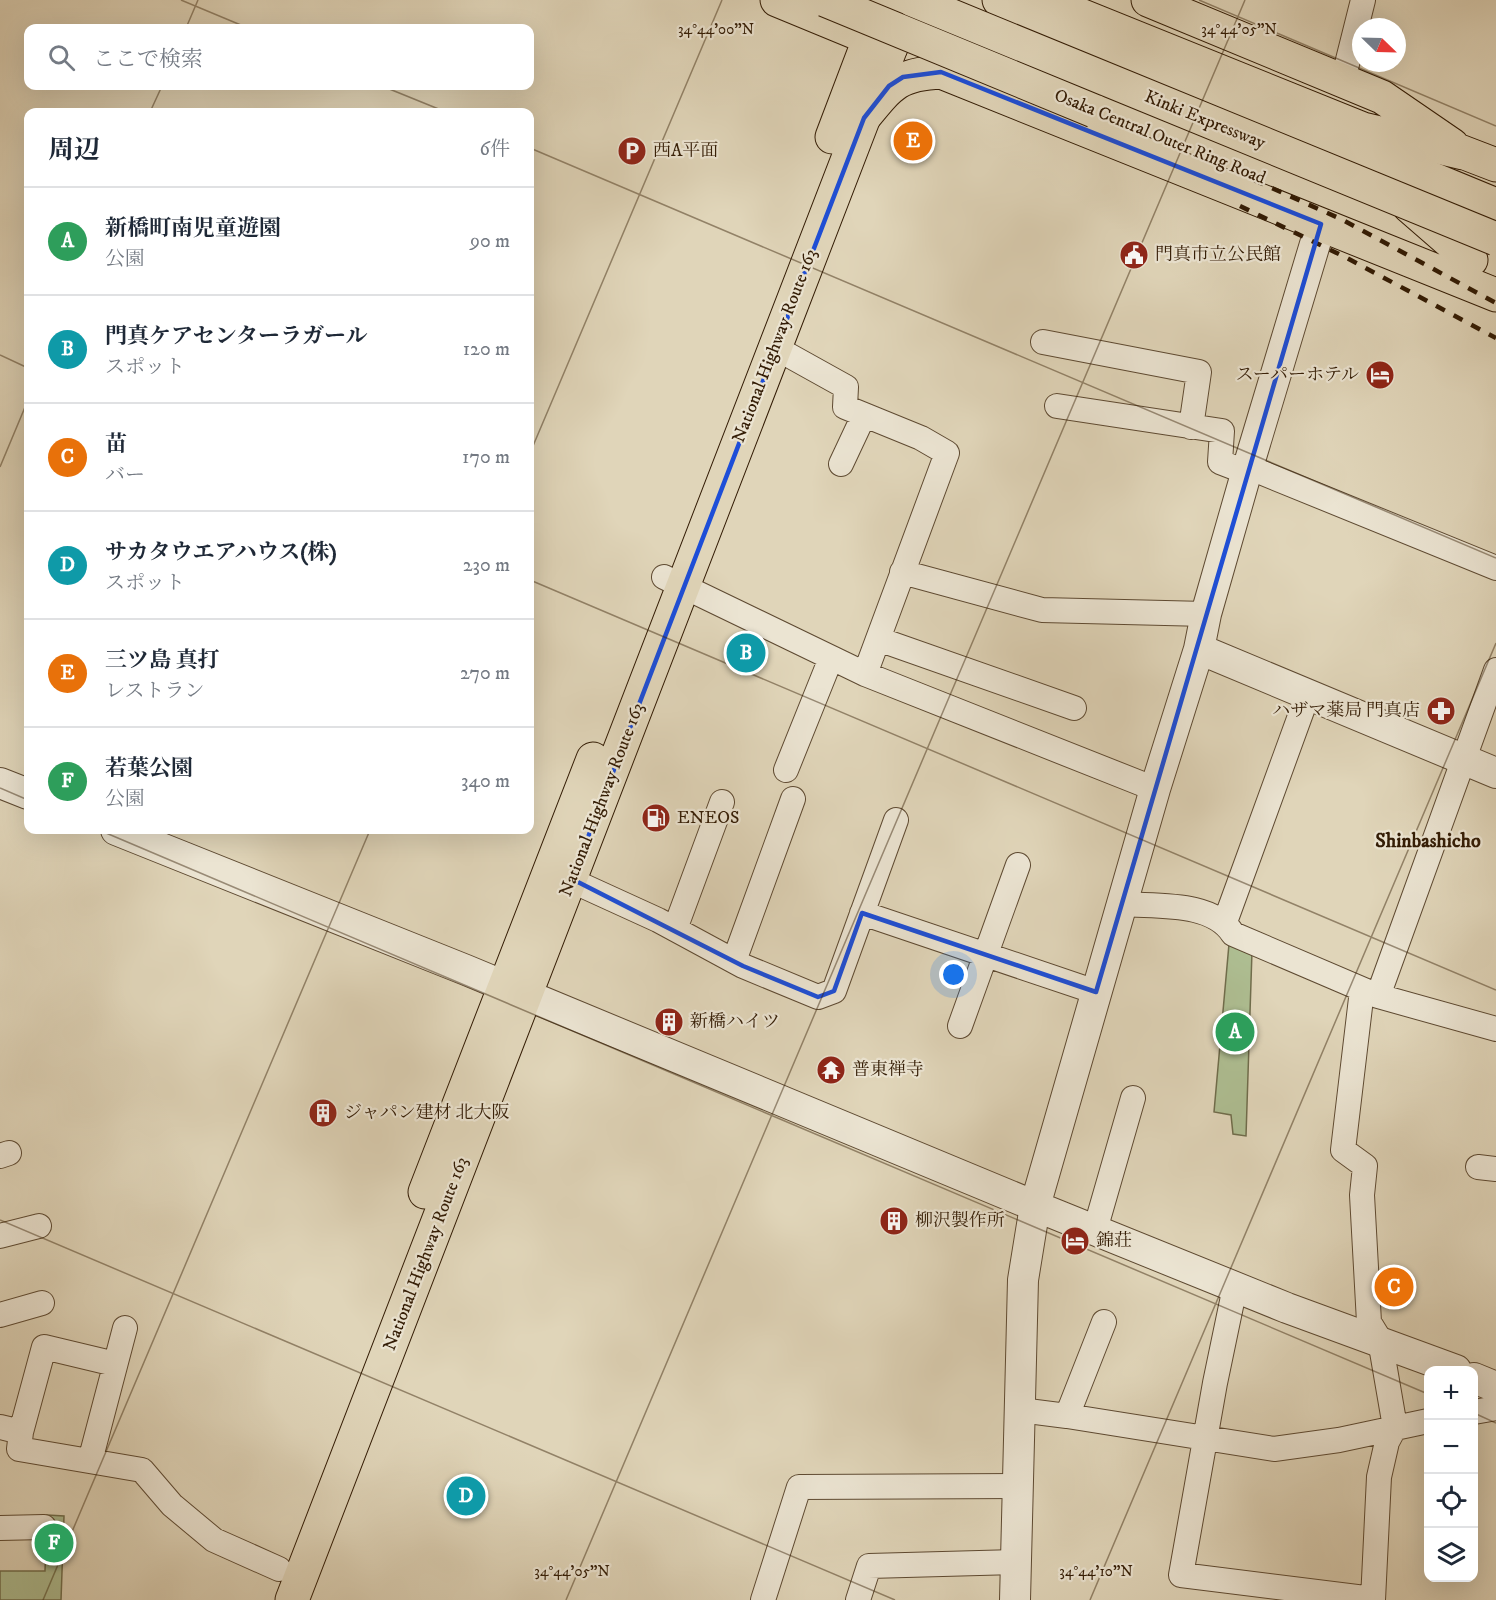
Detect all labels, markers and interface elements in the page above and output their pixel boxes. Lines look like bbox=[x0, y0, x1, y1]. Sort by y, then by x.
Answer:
north arrow bbox=[1352, 18, 1406, 72]
text: 34°44'00"N bbox=[678, 20, 754, 39]
text: 34°44'05"N bbox=[1201, 20, 1277, 39]
search box bbox=[24, 24, 534, 90]
icon: search bbox=[45, 41, 78, 74]
text: ここで検索 bbox=[93, 46, 203, 73]
street label: Osaka Central Outer Ring Road bbox=[1051, 84, 1269, 190]
street label: Kinki Expressway bbox=[1141, 86, 1269, 154]
pin: E bbox=[894, 118, 932, 164]
text: 周辺 bbox=[48, 134, 100, 167]
parking icon: 西A平面 bbox=[616, 135, 648, 167]
text: 6件 bbox=[480, 137, 510, 162]
place label: 西A平面 bbox=[653, 140, 718, 162]
text: 新橋町南児童遊園 bbox=[105, 215, 281, 242]
text: A bbox=[61, 229, 74, 254]
text: 90 m bbox=[470, 229, 510, 254]
public building icon: 門真市立公民館 bbox=[1118, 239, 1150, 271]
place label: 門真市立公民館 bbox=[1155, 244, 1281, 266]
street label: National Highway Route 163 bbox=[728, 246, 822, 446]
text: 公園 bbox=[105, 247, 145, 272]
text: 門真ケアセンターラガール bbox=[105, 323, 367, 350]
text: B bbox=[61, 337, 74, 362]
text: 120 m bbox=[463, 337, 510, 362]
text: スポット bbox=[105, 355, 185, 380]
hotel icon: スーパーホテル bbox=[1364, 359, 1396, 391]
place label: スーパーホテル bbox=[1236, 364, 1359, 386]
text: 苗 bbox=[105, 431, 127, 458]
text: C bbox=[61, 445, 74, 470]
text: 170 m bbox=[462, 445, 510, 470]
text: バー bbox=[105, 463, 145, 488]
text: サカタウエアハウス(株) bbox=[105, 539, 337, 566]
text: D bbox=[60, 553, 75, 578]
text: 230 m bbox=[463, 553, 510, 578]
text: スポット bbox=[105, 571, 185, 596]
pin: B bbox=[726, 630, 766, 676]
text: 三ツ島 真打 bbox=[105, 647, 220, 674]
text: E bbox=[60, 661, 75, 686]
text: 270 m bbox=[460, 661, 510, 686]
text: レストラン bbox=[105, 679, 204, 704]
pharmacy icon: ハザマ薬局 門真店 bbox=[1425, 695, 1457, 727]
street label: National Highway Route 163 bbox=[555, 700, 649, 900]
place label: ハザマ薬局 門真店 bbox=[1272, 700, 1420, 722]
text: 若葉公園 bbox=[105, 755, 193, 782]
text: F bbox=[61, 769, 74, 794]
text: 340 m bbox=[461, 769, 510, 794]
text: 公園 bbox=[105, 787, 145, 812]
fuel station icon: ENEOS bbox=[640, 802, 672, 834]
place label: ENEOS bbox=[677, 807, 739, 829]
district label: Shinbashicho bbox=[1375, 829, 1481, 854]
your location bbox=[939, 960, 968, 989]
building icon: 新橋ハイツ bbox=[653, 1006, 685, 1038]
pin: A bbox=[1216, 1010, 1254, 1054]
place label: 新橋ハイツ bbox=[690, 1011, 780, 1033]
temple icon: 普東禅寺 bbox=[815, 1054, 847, 1086]
place label: 普東禅寺 bbox=[852, 1059, 924, 1081]
building icon: ジャパン建材 北大阪 bbox=[307, 1097, 339, 1129]
place label: ジャパン建材 北大阪 bbox=[344, 1102, 510, 1124]
street label: National Highway Route 163 bbox=[379, 1154, 473, 1354]
building icon: 柳沢製作所 bbox=[878, 1205, 910, 1237]
place label: 柳沢製作所 bbox=[915, 1210, 1005, 1232]
hotel icon: 錦荘 bbox=[1059, 1225, 1091, 1257]
place label: 錦荘 bbox=[1096, 1230, 1132, 1252]
pin: C bbox=[1374, 1264, 1414, 1310]
map controls bbox=[1424, 1366, 1478, 1582]
button: + bbox=[1424, 1366, 1478, 1420]
button: − bbox=[1424, 1420, 1478, 1474]
pin: D bbox=[446, 1474, 486, 1518]
button: locate bbox=[1424, 1474, 1478, 1528]
pin: F bbox=[34, 1520, 74, 1566]
button: layers bbox=[1424, 1528, 1478, 1582]
text: 34°44'05"N bbox=[534, 1562, 610, 1581]
text: 34°44'10"N bbox=[1059, 1562, 1133, 1581]

